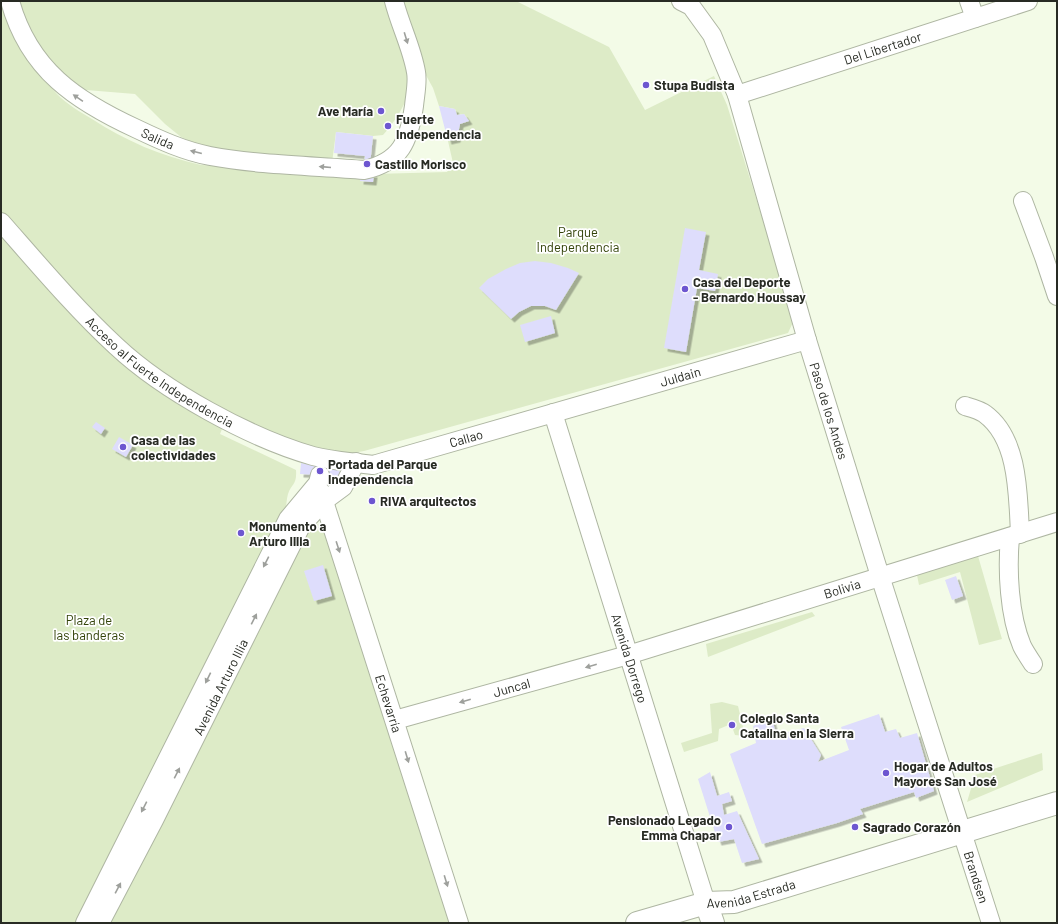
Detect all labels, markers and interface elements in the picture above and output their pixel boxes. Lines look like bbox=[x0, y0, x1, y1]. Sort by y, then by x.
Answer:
street label: Del Libertador bbox=[842, 28, 924, 68]
one-way arrow bbox=[403, 33, 409, 45]
place label: Stupa Budista bbox=[654, 77, 735, 93]
marker: Stupa Budista bbox=[641, 80, 651, 90]
one-way arrow bbox=[73, 94, 84, 102]
place label: Ave María bbox=[318, 103, 373, 119]
marker: Ave María bbox=[376, 106, 386, 116]
place label: Fuerte Independencia bbox=[396, 111, 481, 142]
marker: Fuerte Independencia bbox=[383, 121, 393, 131]
street label: Salida bbox=[139, 124, 176, 153]
one-way arrow bbox=[190, 149, 202, 155]
place label: Castillo Morisco bbox=[375, 156, 466, 172]
marker: Castillo Morisco bbox=[362, 159, 372, 169]
one-way arrow bbox=[319, 163, 331, 170]
park label: Parque Independencia bbox=[537, 224, 619, 255]
place label: Casa del Deporte - Bernardo Houssay bbox=[693, 274, 806, 305]
marker: Casa del Deporte - Bernardo Houssay bbox=[680, 284, 690, 294]
street label: Acceso al Fuerte Independencia bbox=[83, 313, 236, 431]
street label: Paso de los Andes bbox=[806, 360, 851, 461]
street label: Juldain bbox=[658, 363, 703, 390]
street label: Callao bbox=[447, 426, 485, 451]
place label: Casa de las colectividades bbox=[131, 432, 216, 463]
marker: Casa de las colectividades bbox=[118, 442, 128, 452]
place label: Portada del Parque Independencia bbox=[328, 456, 437, 487]
marker: Portada del Parque Independencia bbox=[315, 466, 325, 476]
place label: RIVA arquitectos bbox=[380, 493, 477, 509]
marker: RIVA arquitectos bbox=[367, 496, 377, 506]
place label: Monumento a Arturo Illia bbox=[249, 518, 326, 549]
marker: Monumento a Arturo Illia bbox=[236, 528, 246, 538]
one-way arrow bbox=[335, 541, 341, 553]
one-way arrow bbox=[263, 556, 270, 568]
street label: Bolivia bbox=[822, 575, 862, 602]
park label: Plaza de las banderas bbox=[54, 612, 124, 643]
street label: Avenida Dorrego bbox=[608, 612, 651, 705]
one-way arrow bbox=[251, 613, 258, 625]
street label: Avenida Arturo Illia bbox=[190, 636, 251, 738]
one-way arrow bbox=[584, 663, 596, 669]
street label: Echevarría bbox=[372, 672, 405, 734]
one-way arrow bbox=[205, 673, 212, 684]
street label: Juncal bbox=[491, 675, 532, 700]
one-way arrow bbox=[459, 698, 472, 704]
place label: Colegio Santa Catalina en la Sierra bbox=[740, 710, 854, 741]
marker: Colegio Santa Catalina en la Sierra bbox=[727, 720, 737, 730]
one-way arrow bbox=[404, 751, 410, 763]
place label: Hogar de Adultos Mayores San José bbox=[894, 758, 997, 789]
one-way arrow bbox=[174, 767, 181, 779]
marker: Hogar de Adultos Mayores San José bbox=[881, 768, 891, 778]
one-way arrow bbox=[141, 802, 147, 813]
place label: Pensionado Legado Emma Chapar bbox=[608, 812, 721, 843]
place label: Sagrado Corazón bbox=[863, 819, 961, 835]
marker: Pensionado Legado Emma Chapar bbox=[724, 822, 734, 832]
marker: Sagrado Corazón bbox=[850, 822, 860, 832]
street label: Brandsen bbox=[961, 849, 992, 905]
one-way arrow bbox=[443, 875, 449, 887]
street label: Avenida Estrada bbox=[706, 876, 797, 911]
one-way arrow bbox=[115, 883, 121, 894]

